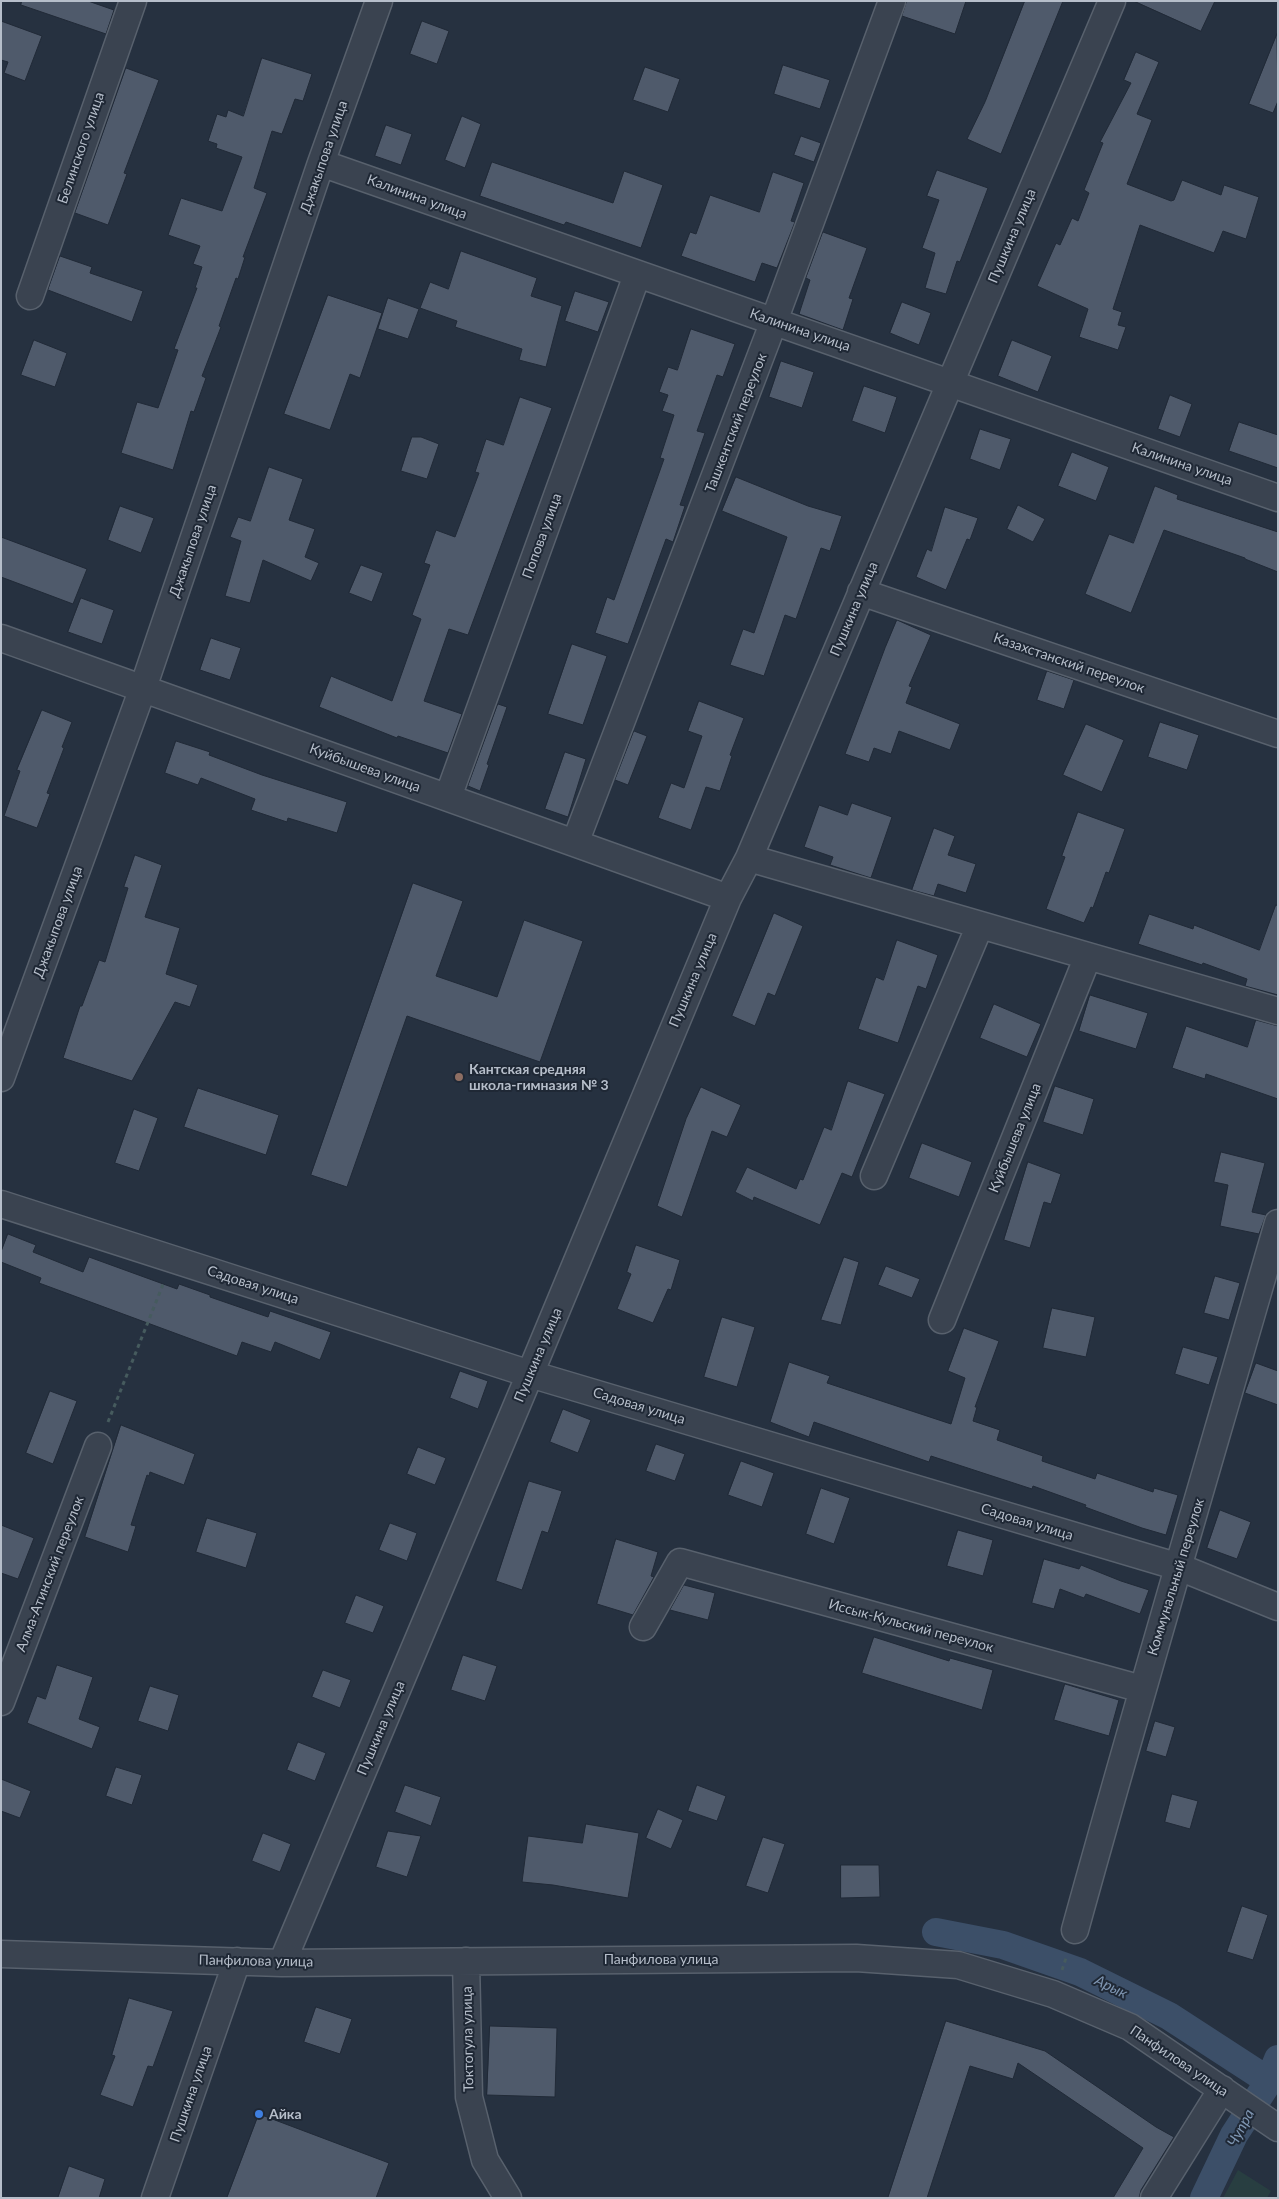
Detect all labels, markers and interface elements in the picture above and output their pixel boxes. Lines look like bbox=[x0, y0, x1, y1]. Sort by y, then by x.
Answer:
street label: Белинского улица bbox=[54, 90, 108, 206]
street label: Джакыпова улица bbox=[297, 99, 351, 215]
street label: Калинина улица bbox=[365, 171, 469, 223]
street label: Пушкина улица bbox=[985, 186, 1039, 286]
street label: Калинина улица bbox=[748, 305, 852, 355]
street label: Ташкентский переулок bbox=[702, 351, 770, 495]
street label: Калинина улица bbox=[1130, 439, 1234, 489]
street label: Джакыпова улица bbox=[166, 483, 220, 599]
street label: Попова улица bbox=[519, 491, 565, 581]
street label: Пушкина улица bbox=[827, 559, 881, 659]
street label: Казахстанский переулок bbox=[991, 629, 1147, 697]
street label: Куйбышева улица bbox=[307, 740, 423, 796]
street label: Джакыпова улица bbox=[30, 864, 86, 980]
street label: Пушкина улица bbox=[666, 930, 720, 1030]
place label: Кантская средняя школа-гимназия № 3 bbox=[469, 1061, 609, 1094]
marker: Кантская средняя школа-гимназия № 3 bbox=[453, 1071, 465, 1083]
street label: Куйбышева улица bbox=[985, 1081, 1045, 1195]
street label: Садовая улица bbox=[205, 1262, 301, 1308]
street label: Пушкина улица bbox=[511, 1305, 565, 1405]
street label: Садовая улица bbox=[591, 1384, 687, 1428]
street label: Алма-Атинский переулок bbox=[13, 1494, 87, 1654]
street label: Коммунальный переулок bbox=[1144, 1496, 1208, 1658]
street label: Садовая улица bbox=[979, 1500, 1075, 1544]
street label: Иссык-Кульский переулок bbox=[827, 1596, 995, 1656]
street label: Пушкина улица bbox=[354, 1678, 408, 1778]
street label: Панфилова улица bbox=[604, 1951, 718, 1967]
street label: Панфилова улица bbox=[199, 1952, 313, 1970]
water label: Арык bbox=[1092, 1971, 1130, 2003]
street label: Токтогула улица bbox=[459, 1986, 477, 2092]
street label: Панфилова улица bbox=[1127, 2022, 1231, 2100]
street label: Пушкина улица bbox=[167, 2044, 215, 2144]
place label: Айка bbox=[269, 2106, 302, 2122]
water label: Чупра bbox=[1224, 2106, 1258, 2150]
marker: Айка bbox=[253, 2108, 265, 2120]

